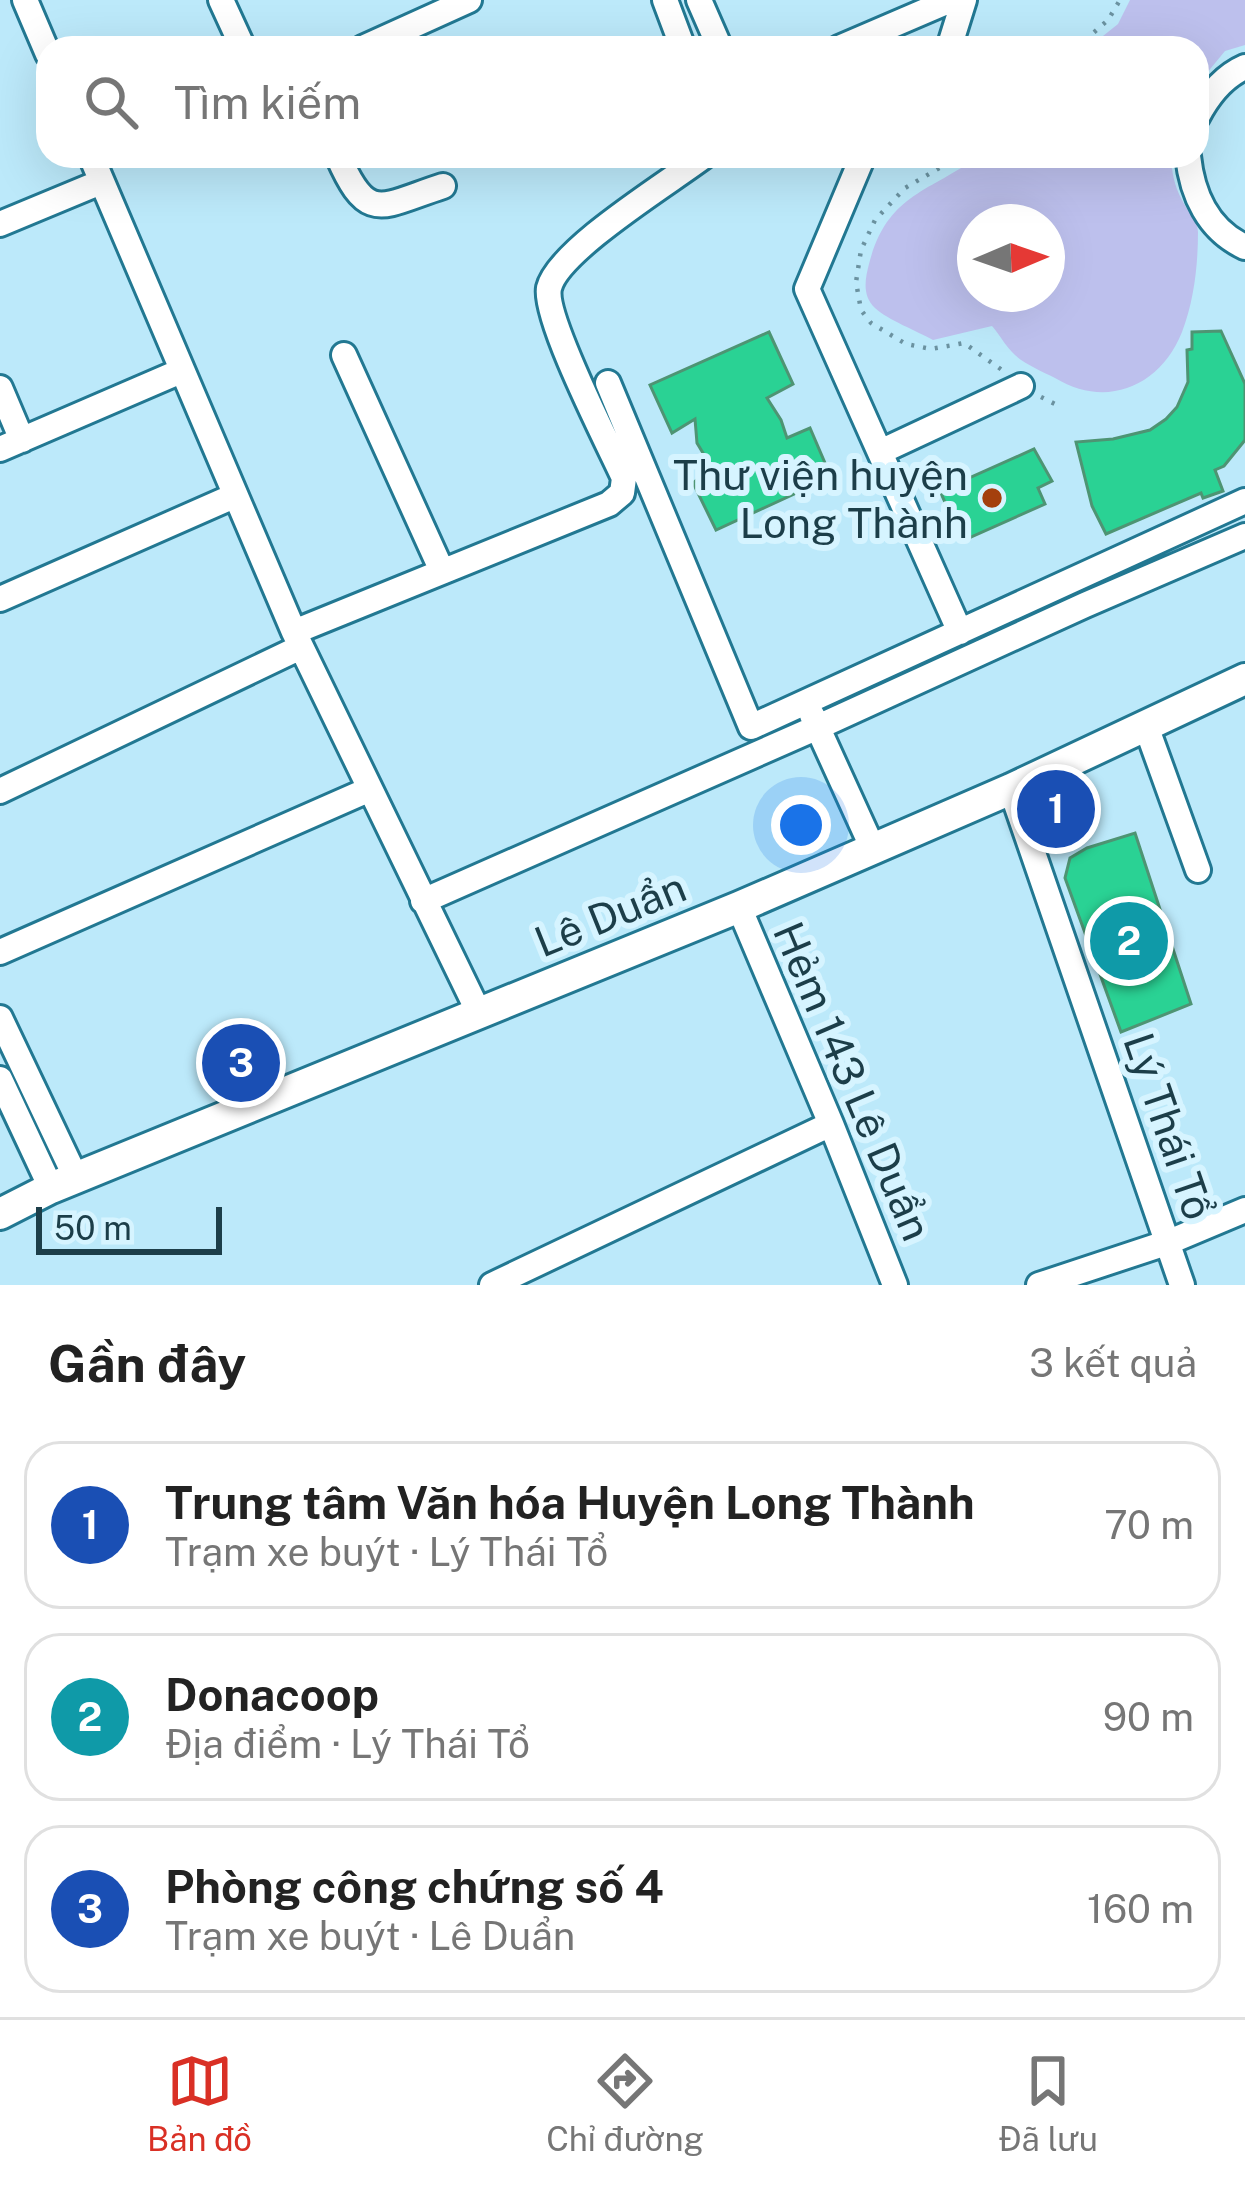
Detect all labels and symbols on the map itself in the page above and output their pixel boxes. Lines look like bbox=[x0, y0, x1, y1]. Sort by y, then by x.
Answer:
north arrow bbox=[957, 204, 1065, 312]
place label: Thư viện huyện Long Thành bbox=[673, 450, 968, 547]
marker: Thư viện huyện Long Thành bbox=[979, 485, 1005, 511]
pin: 1 bbox=[1017, 764, 1095, 854]
your location bbox=[771, 795, 831, 855]
street label: Lê Duẩn bbox=[528, 862, 692, 966]
pin: 2 bbox=[1090, 896, 1168, 986]
street label: Hẻm 143 Lê Duẩn bbox=[764, 915, 942, 1247]
pin: 3 bbox=[202, 1018, 280, 1108]
street label: Lý Thái Tổ bbox=[1114, 1026, 1224, 1226]
scale bar bbox=[36, 1201, 222, 1254]

